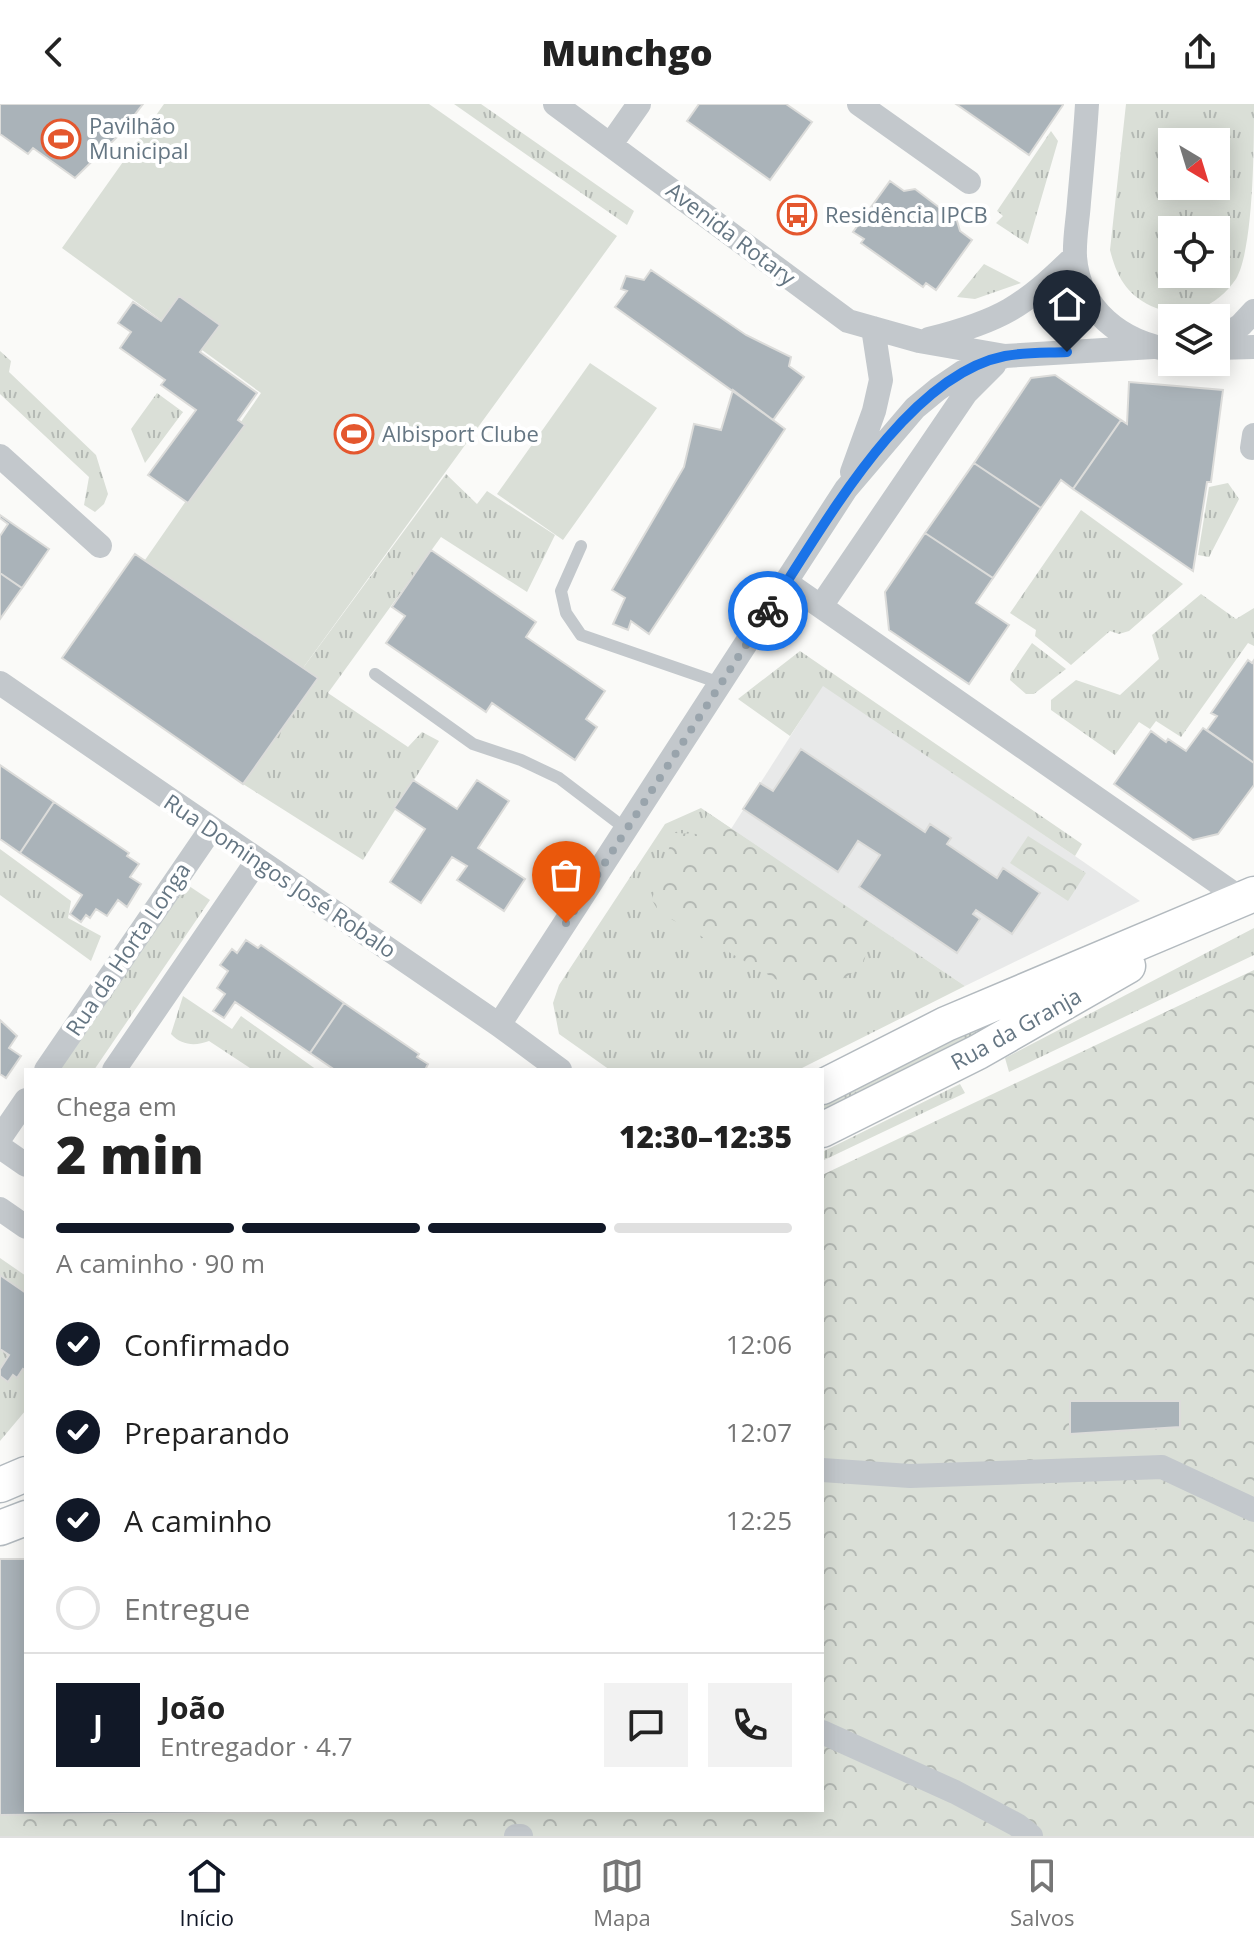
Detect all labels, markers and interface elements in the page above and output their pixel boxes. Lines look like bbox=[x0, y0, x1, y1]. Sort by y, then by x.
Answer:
text: Munchgo bbox=[541, 28, 713, 77]
icon: back bbox=[32, 30, 76, 74]
icon: share bbox=[1178, 30, 1222, 74]
place label: Pavilhão Municipal bbox=[89, 110, 189, 165]
sports icon: Pavilhão Municipal bbox=[40, 118, 82, 160]
north arrow bbox=[1158, 128, 1230, 200]
map controls bbox=[1158, 128, 1230, 376]
street label: Avenida Rotary bbox=[661, 175, 803, 292]
bus stop icon: Residência IPCB bbox=[776, 194, 818, 236]
place label: Residência IPCB bbox=[825, 199, 988, 229]
button: locate bbox=[1158, 216, 1230, 288]
pin bbox=[1033, 270, 1101, 352]
icon: home bbox=[1045, 282, 1089, 326]
button: layers bbox=[1158, 304, 1230, 376]
sports icon: Albisport Clube bbox=[333, 413, 375, 455]
place label: Albisport Clube bbox=[382, 418, 539, 448]
courier bbox=[728, 571, 808, 651]
icon: bike bbox=[746, 589, 790, 633]
street label: Rua Domingos José Robalo bbox=[159, 786, 403, 964]
pin bbox=[532, 841, 600, 923]
icon: bag bbox=[544, 853, 588, 897]
street label: Rua da Horta Longa bbox=[58, 856, 196, 1041]
street label: Rua da Granja bbox=[945, 980, 1086, 1076]
text: Chega em bbox=[56, 1088, 177, 1124]
text: 12:30–12:35 bbox=[619, 1116, 792, 1157]
text: 2 min bbox=[56, 1118, 204, 1189]
text: A caminho · 90 m bbox=[56, 1245, 265, 1281]
icon: check bbox=[56, 1322, 100, 1366]
text: Confirmado bbox=[124, 1324, 290, 1365]
text: 12:06 bbox=[726, 1326, 792, 1362]
icon: check bbox=[56, 1410, 100, 1454]
text: Preparando bbox=[124, 1412, 290, 1453]
text: 12:07 bbox=[726, 1414, 792, 1450]
icon: check bbox=[56, 1498, 100, 1542]
text: A caminho bbox=[124, 1500, 272, 1541]
text: 12:25 bbox=[726, 1502, 792, 1538]
text: Entregue bbox=[124, 1588, 250, 1629]
button: chat bbox=[604, 1683, 688, 1767]
button: phone bbox=[708, 1683, 792, 1767]
text: João bbox=[160, 1687, 225, 1728]
text: J bbox=[93, 1705, 103, 1746]
text: Entregador · 4.7 bbox=[160, 1728, 353, 1764]
tab: Início bbox=[180, 1854, 234, 1932]
tab: Mapa bbox=[593, 1854, 651, 1932]
tab: Salvos bbox=[1010, 1854, 1074, 1932]

